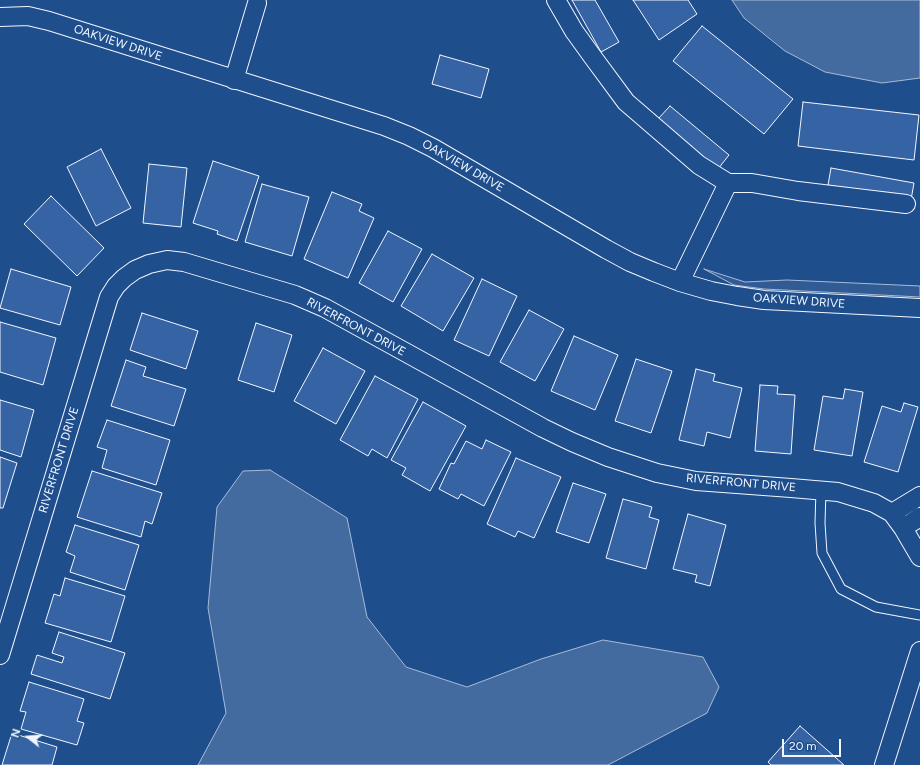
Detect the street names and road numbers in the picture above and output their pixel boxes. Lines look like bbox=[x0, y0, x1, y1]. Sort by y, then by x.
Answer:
street label: OAKVIEW DRIVE bbox=[72, 22, 164, 64]
street label: OAKVIEW DRIVE bbox=[419, 137, 507, 195]
street label: OAKVIEW DRIVE bbox=[752, 291, 846, 311]
street label: RIVERFRONT DRIVE bbox=[304, 295, 408, 359]
street label: RIVERFRONT DRIVE bbox=[36, 405, 82, 515]
street label: RIVERFRONT DRIVE bbox=[685, 471, 797, 495]

